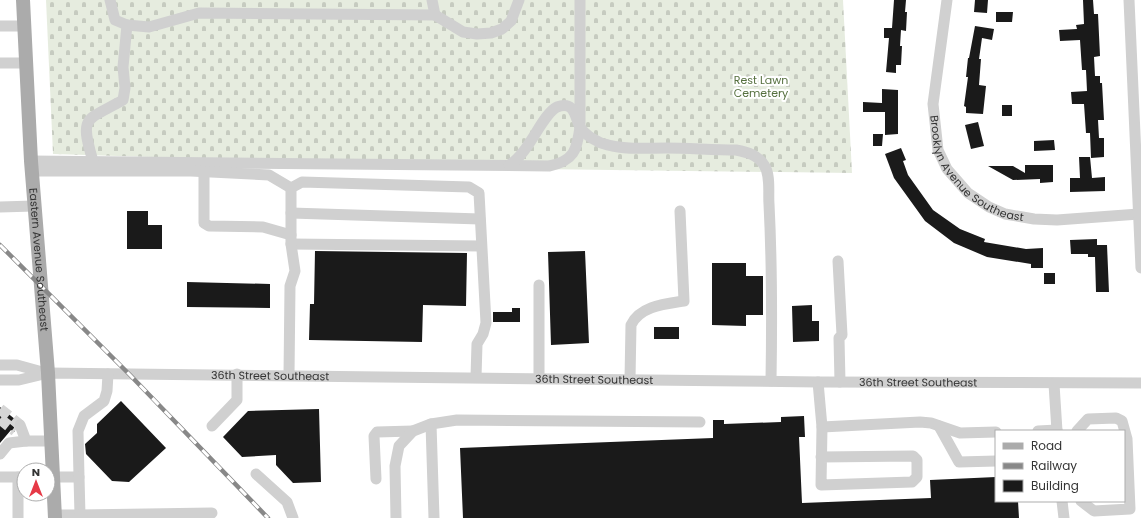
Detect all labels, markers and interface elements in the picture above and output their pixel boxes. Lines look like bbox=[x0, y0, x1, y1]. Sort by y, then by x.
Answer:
park label: Rest Lawn Cemetery bbox=[734, 72, 789, 101]
street label: Brooklyn Avenue Southeast bbox=[926, 114, 1025, 225]
street label: Eastern Avenue Southeast bbox=[25, 187, 53, 332]
street label: 36th Street Southeast bbox=[211, 367, 329, 384]
street label: 36th Street Southeast bbox=[535, 371, 653, 388]
street label: 36th Street Southeast bbox=[859, 374, 977, 390]
legend bbox=[995, 430, 1125, 502]
text: Road bbox=[1031, 437, 1062, 454]
text: Railway bbox=[1031, 457, 1077, 474]
north arrow bbox=[16, 462, 56, 502]
text: N bbox=[32, 464, 40, 480]
text: Building bbox=[1031, 477, 1079, 494]

